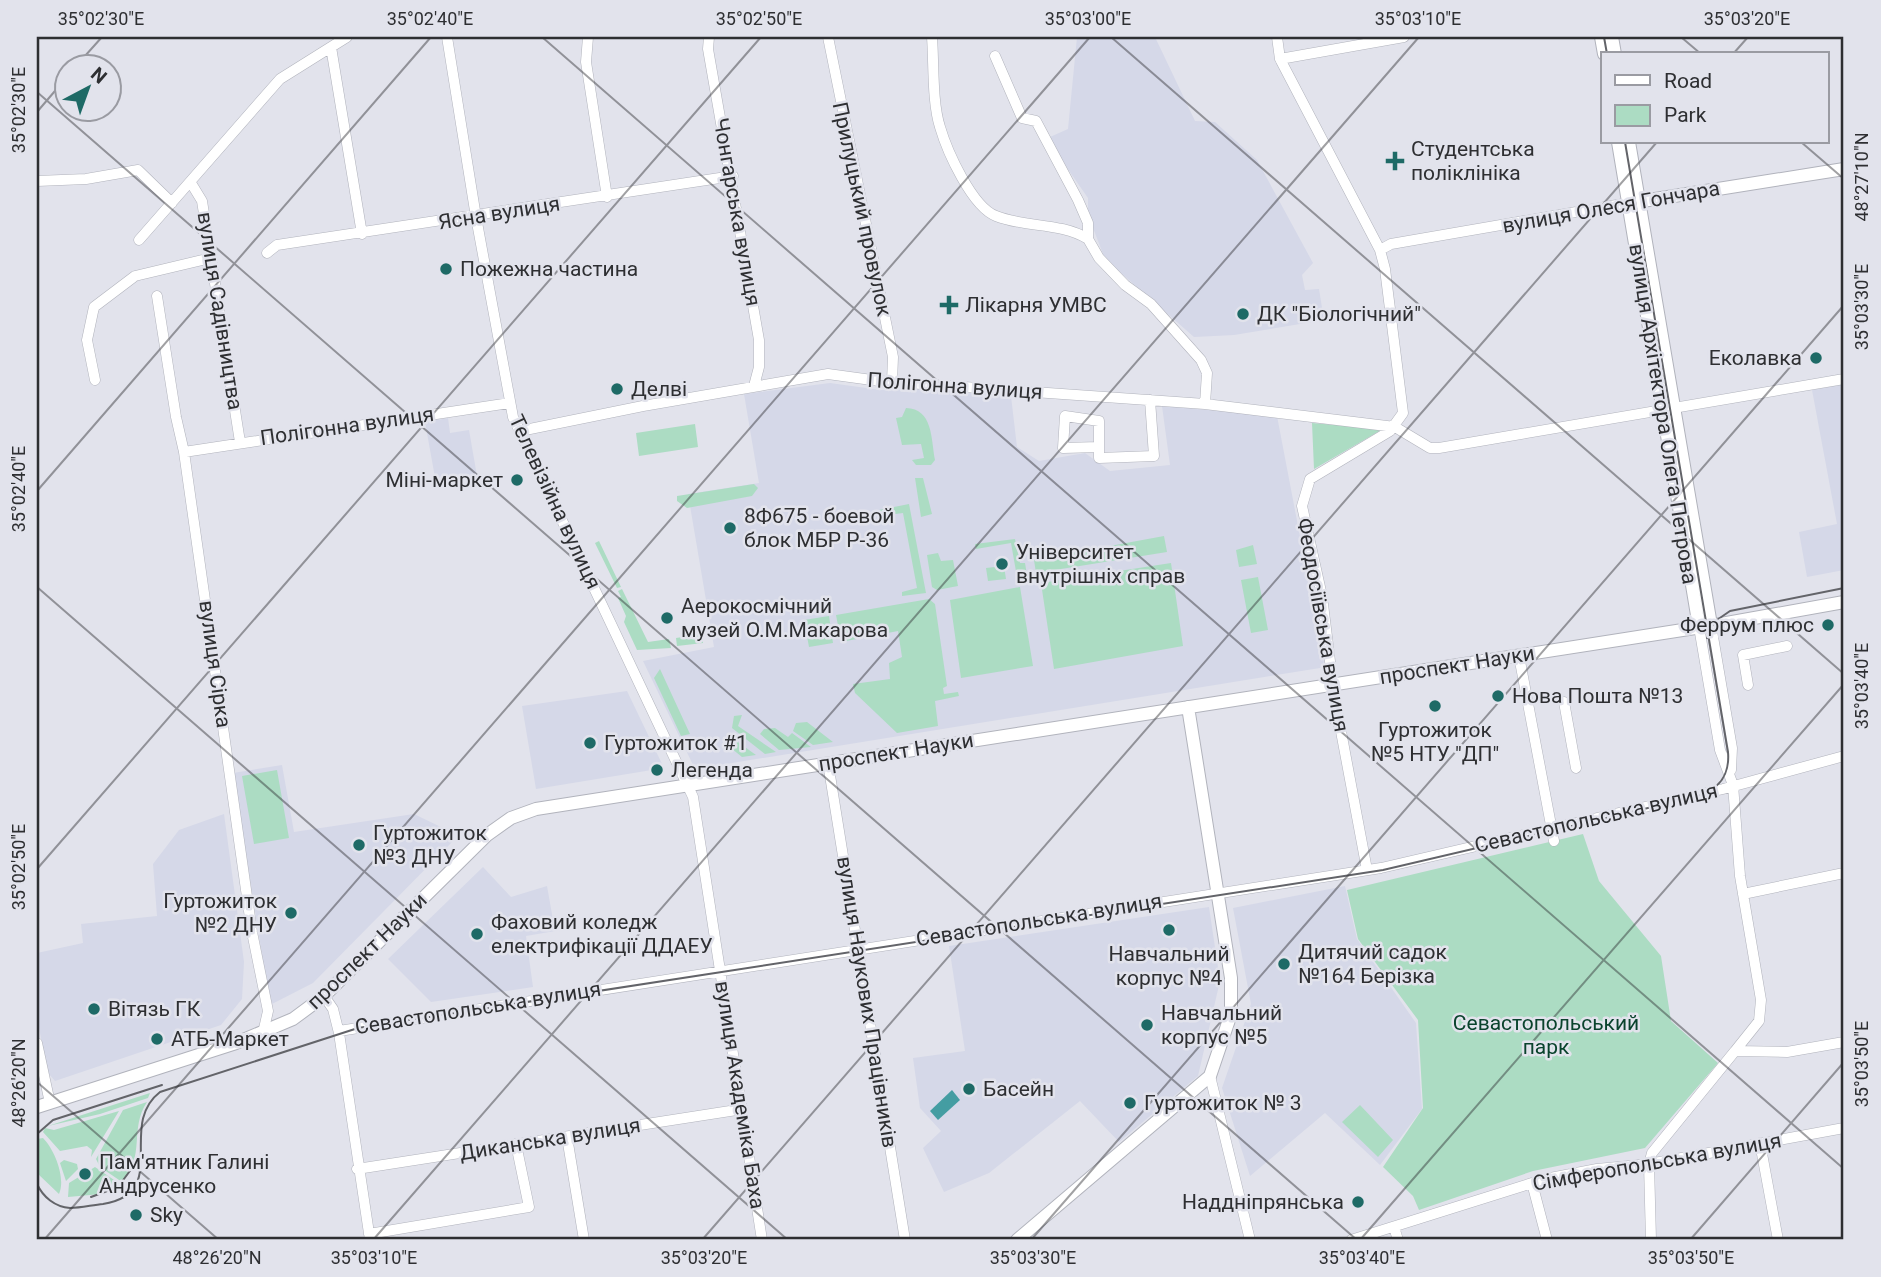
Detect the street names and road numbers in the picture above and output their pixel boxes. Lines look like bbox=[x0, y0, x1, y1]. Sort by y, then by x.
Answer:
street label: Прилуцький провулок bbox=[828, 100, 897, 319]
street label: Чонгарська вулиця bbox=[709, 116, 765, 308]
street label: вулиця Олеся Гончара bbox=[1500, 176, 1722, 238]
street label: Ясна вулиця bbox=[436, 192, 562, 234]
street label: вулиця Садівництва bbox=[193, 210, 247, 412]
street label: вулиця Архітектора Олега Петрова bbox=[1624, 242, 1702, 586]
street label: Полігонна вулиця bbox=[867, 368, 1043, 404]
street label: Полігонна вулиця bbox=[259, 402, 435, 450]
street label: Телевізійна вулиця bbox=[504, 411, 606, 593]
street label: Феодосіївська вулиця bbox=[1292, 516, 1354, 734]
street label: вулиця Сірка bbox=[194, 599, 236, 729]
street label: проспект Науки bbox=[1378, 641, 1536, 689]
street label: проспект Науки bbox=[817, 728, 975, 776]
street label: Севастопольська вулиця bbox=[1472, 778, 1720, 858]
street label: вулиця Наукових Працівників bbox=[832, 855, 902, 1149]
street label: проспект Науки bbox=[302, 888, 432, 1014]
street label: Севастопольська вулиця bbox=[914, 889, 1164, 951]
street label: Севастопольська вулиця bbox=[353, 977, 603, 1039]
street label: вулиця Академіка Баха bbox=[710, 979, 770, 1211]
street label: Диканська вулиця bbox=[458, 1113, 642, 1165]
street label: Сімферопольська вулиця bbox=[1531, 1128, 1783, 1196]

